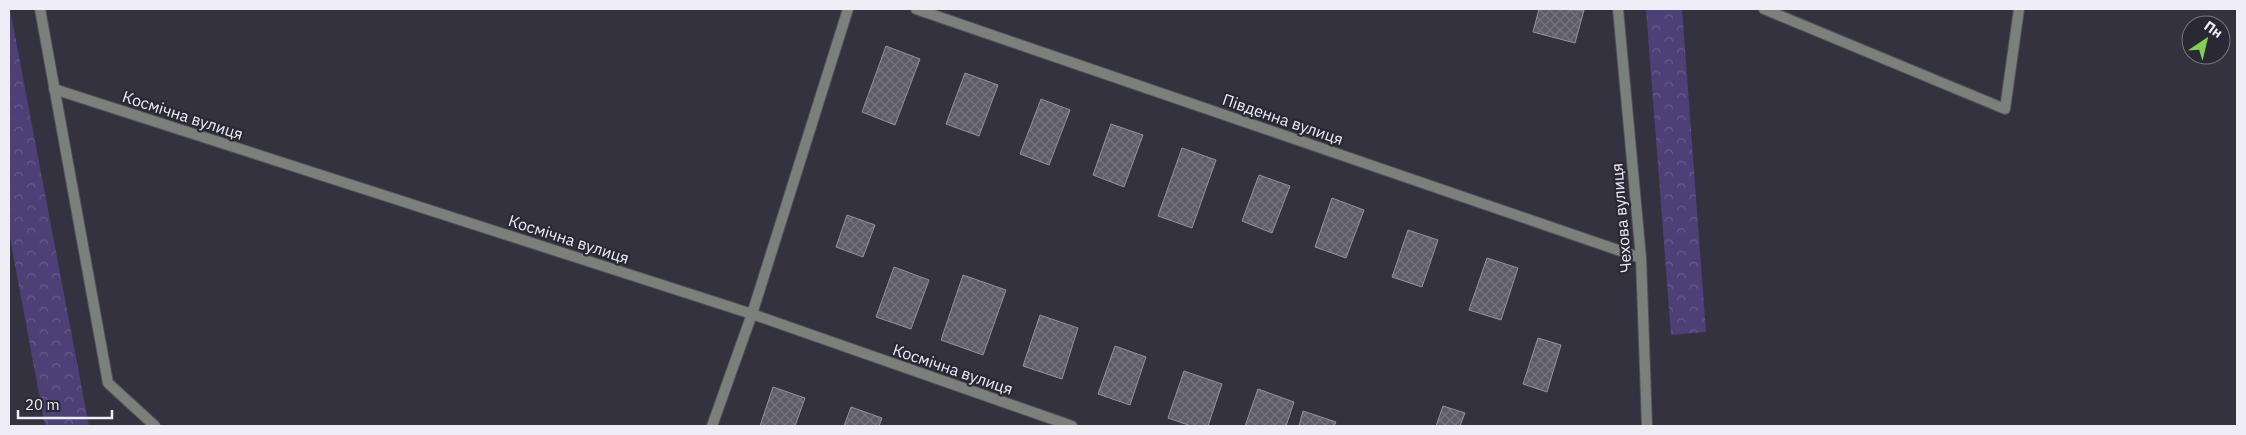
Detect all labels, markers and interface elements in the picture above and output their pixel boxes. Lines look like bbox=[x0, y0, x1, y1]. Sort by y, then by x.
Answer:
north arrow bbox=[2181, 15, 2231, 65]
text: Пн bbox=[2201, 17, 2226, 42]
street label: Космічна вулиця bbox=[120, 86, 246, 144]
street label: Південна вулиця bbox=[1220, 89, 1346, 149]
street label: Чехова вулиця bbox=[1606, 162, 1636, 274]
street label: Космічна вулиця bbox=[506, 210, 632, 268]
street label: Космічна вулиця bbox=[890, 339, 1016, 399]
scale bar bbox=[18, 388, 111, 420]
text: 20 m bbox=[25, 395, 60, 414]

